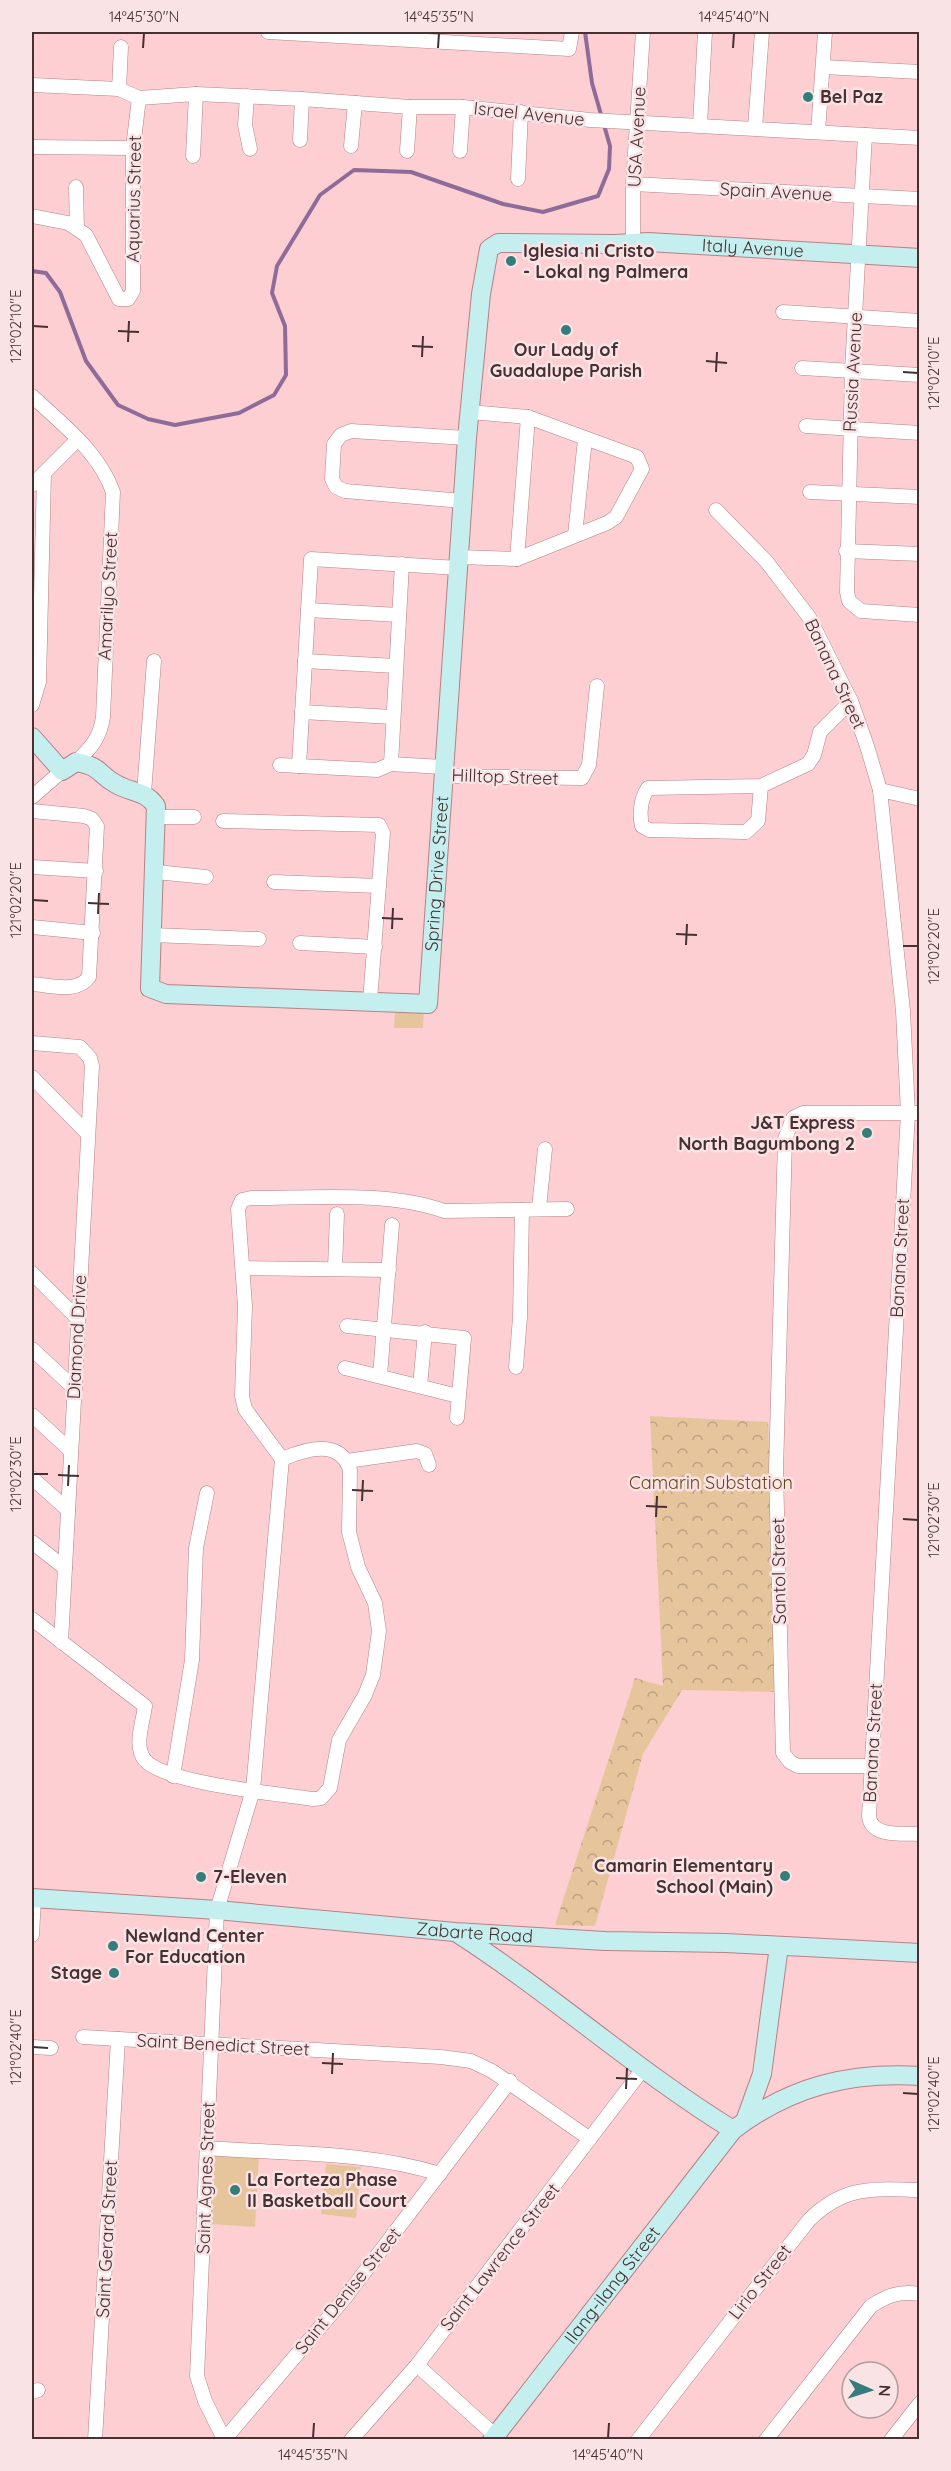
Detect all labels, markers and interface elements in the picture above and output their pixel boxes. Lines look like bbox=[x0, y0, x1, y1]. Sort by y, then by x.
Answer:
text: 14°45'30"N bbox=[109, 7, 179, 26]
text: 14°45'35"N bbox=[404, 7, 474, 26]
text: 14°45'40"N bbox=[699, 7, 769, 26]
place label: Bel Paz bbox=[820, 85, 883, 108]
street label: USA Avenue bbox=[622, 86, 651, 188]
marker: Bel Paz bbox=[801, 90, 815, 104]
street label: Israel Avenue bbox=[472, 96, 586, 131]
street label: Aquarius Street bbox=[121, 135, 146, 263]
street label: Spain Avenue bbox=[719, 177, 833, 206]
street label: Italy Avenue bbox=[701, 233, 805, 262]
place label: Iglesia ni Cristo - Lokal ng Palmera bbox=[523, 239, 688, 283]
marker: Iglesia ni Cristo - Lokal ng Palmera bbox=[504, 254, 518, 268]
text: 121°02'10"E bbox=[6, 289, 25, 363]
street label: Russia Avenue bbox=[838, 311, 867, 433]
marker: Our Lady of Guadalupe Parish bbox=[559, 323, 573, 337]
text: 121°02'10"E bbox=[924, 336, 943, 410]
place label: Our Lady of Guadalupe Parish bbox=[490, 338, 642, 382]
street label: Amarilyo Street bbox=[93, 531, 122, 661]
street label: Banana Street bbox=[800, 615, 871, 733]
street label: Hilltop Street bbox=[451, 763, 559, 790]
street label: Spring Drive Street bbox=[420, 795, 453, 952]
text: 121°02'20"E bbox=[6, 862, 25, 938]
text: 121°02'20"E bbox=[924, 908, 943, 984]
place label: J&T Express North Bagumbong 2 bbox=[678, 1111, 855, 1155]
marker: J&T Express North Bagumbong 2 bbox=[860, 1126, 874, 1140]
street label: Banana Street bbox=[885, 1198, 914, 1318]
street label: Diamond Drive bbox=[62, 1274, 91, 1400]
text: 121°02'30"E bbox=[6, 1436, 25, 1512]
park label: Camarin Substation bbox=[629, 1471, 793, 1494]
text: 121°02'30"E bbox=[924, 1482, 943, 1558]
street label: Santol Street bbox=[766, 1518, 791, 1624]
street label: Banana Street bbox=[858, 1683, 887, 1803]
place label: Camarin Elementary School (Main) bbox=[594, 1854, 773, 1898]
place label: 7-Eleven bbox=[213, 1865, 287, 1888]
marker: Camarin Elementary School (Main) bbox=[778, 1869, 792, 1883]
marker: 7-Eleven bbox=[194, 1870, 208, 1884]
street label: Zabarte Road bbox=[415, 1916, 534, 1948]
place label: Newland Center For Education bbox=[125, 1924, 264, 1968]
marker: Newland Center For Education bbox=[106, 1939, 120, 1953]
place label: Stage bbox=[51, 1961, 102, 1984]
marker: Stage bbox=[107, 1966, 121, 1980]
text: 121°02'40"E bbox=[6, 2009, 25, 2085]
street label: Saint Benedict Street bbox=[136, 2028, 310, 2061]
text: 121°02'40"E bbox=[924, 2056, 943, 2132]
street label: Saint Agnes Street bbox=[191, 2101, 220, 2254]
street label: Saint Gerard Street bbox=[91, 2159, 122, 2319]
place label: La Forteza Phase II Basketball Court bbox=[247, 2168, 407, 2212]
street label: Saint Lawrence Street bbox=[435, 2178, 564, 2335]
marker: La Forteza Phase II Basketball Court bbox=[228, 2183, 242, 2197]
street label: Ilang-ilang Street bbox=[559, 2221, 665, 2348]
street label: Saint Denise Street bbox=[289, 2223, 406, 2359]
street label: Lirio Street bbox=[723, 2239, 796, 2324]
north arrow bbox=[840, 2360, 900, 2420]
text: N bbox=[875, 2384, 895, 2397]
text: 14°45'35"N bbox=[278, 2445, 348, 2464]
text: 14°45'40"N bbox=[573, 2445, 643, 2464]

